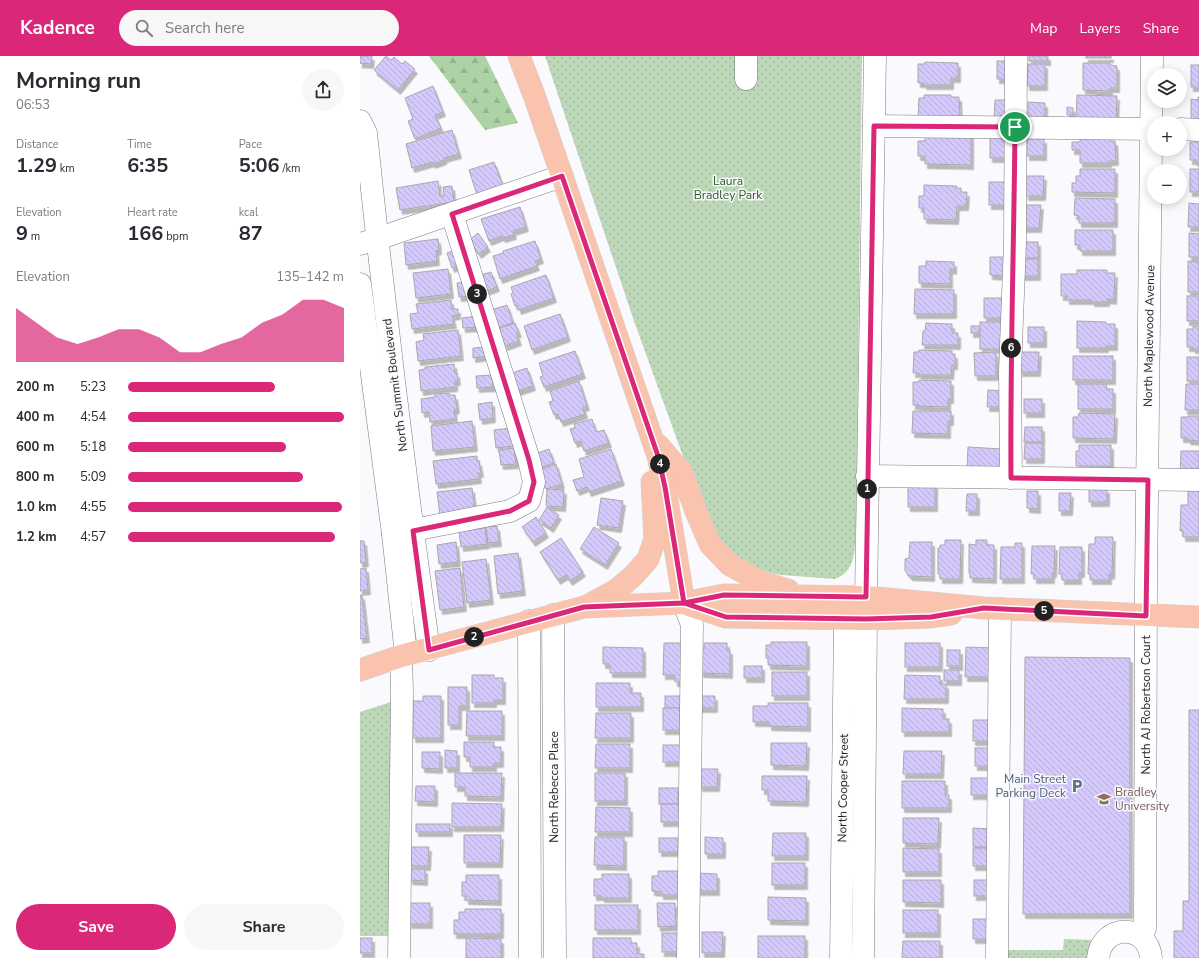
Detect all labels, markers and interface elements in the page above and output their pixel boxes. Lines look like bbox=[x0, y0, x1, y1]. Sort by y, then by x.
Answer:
search box bbox=[119, 10, 399, 46]
text: Kadence bbox=[20, 15, 95, 41]
icon: search bbox=[133, 17, 155, 39]
text: Search here bbox=[165, 18, 244, 38]
text: Map bbox=[1030, 19, 1057, 38]
text: Layers bbox=[1079, 19, 1121, 38]
text: Share bbox=[1143, 19, 1179, 38]
text: Morning run bbox=[16, 66, 141, 96]
map controls bbox=[1147, 68, 1187, 204]
button: layers bbox=[1147, 68, 1187, 108]
button: share bbox=[302, 69, 344, 111]
text: 06:53 bbox=[16, 96, 50, 114]
pin bbox=[998, 110, 1032, 144]
icon: arrive bbox=[1004, 116, 1026, 138]
button: + bbox=[1147, 116, 1187, 156]
text: Distance bbox=[16, 137, 59, 152]
text: Time bbox=[127, 137, 152, 152]
text: Pace bbox=[239, 137, 262, 152]
text: 1.29 bbox=[16, 152, 57, 179]
text: 6:35 bbox=[127, 152, 168, 179]
text: 5:06 bbox=[239, 152, 280, 179]
text: km bbox=[57, 161, 75, 176]
text: /km bbox=[280, 161, 300, 176]
button: − bbox=[1147, 164, 1187, 204]
park label: Laura Bradley Park bbox=[694, 173, 763, 203]
text: Elevation bbox=[16, 205, 62, 220]
text: Heart rate bbox=[127, 205, 178, 220]
text: kcal bbox=[239, 205, 258, 220]
text: 9 bbox=[16, 220, 28, 247]
text: 166 bbox=[127, 220, 163, 247]
text: 87 bbox=[239, 220, 263, 247]
text: m bbox=[28, 229, 40, 244]
text: bpm bbox=[163, 229, 188, 244]
street label: North Maplewood Avenue bbox=[1140, 265, 1158, 407]
text: Elevation bbox=[16, 268, 70, 286]
text: 135–142 m bbox=[276, 268, 344, 286]
pin: 3 bbox=[467, 284, 487, 304]
text: 3 bbox=[474, 286, 480, 301]
street label: North Summit Boulevard bbox=[379, 318, 411, 452]
pin: 6 bbox=[1001, 338, 1021, 358]
text: 6 bbox=[1008, 340, 1014, 355]
text: 200 m bbox=[16, 378, 54, 396]
text: 5:23 bbox=[80, 378, 106, 396]
text: 400 m bbox=[16, 408, 54, 426]
text: 4:54 bbox=[80, 408, 106, 426]
text: 600 m bbox=[16, 438, 54, 456]
text: 5:18 bbox=[80, 438, 106, 456]
pin: 4 bbox=[650, 454, 670, 474]
text: 4 bbox=[657, 456, 663, 471]
text: 800 m bbox=[16, 468, 54, 486]
text: 5:09 bbox=[80, 468, 106, 486]
pin: 1 bbox=[857, 479, 877, 499]
text: 1 bbox=[864, 481, 870, 496]
text: 1.0 km bbox=[16, 498, 57, 516]
text: 4:55 bbox=[80, 498, 106, 516]
text: 1.2 km bbox=[16, 528, 57, 546]
text: 4:57 bbox=[80, 528, 106, 546]
pin: 5 bbox=[1034, 601, 1054, 621]
text: 5 bbox=[1041, 603, 1047, 618]
pin: 2 bbox=[464, 627, 484, 647]
text: 2 bbox=[471, 629, 477, 644]
street label: North AJ Robertson Court bbox=[1138, 635, 1154, 775]
street label: North Rebecca Place bbox=[546, 731, 562, 843]
street label: North Cooper Street bbox=[834, 733, 852, 843]
place label: Main Street Parking Deck bbox=[995, 771, 1067, 801]
parking icon: Main Street Parking Deck bbox=[1069, 778, 1085, 794]
place label: Bradley University bbox=[1115, 784, 1170, 814]
school or university icon: Bradley University bbox=[1096, 791, 1112, 807]
button: Save bbox=[16, 904, 176, 950]
button: Share bbox=[184, 904, 344, 950]

